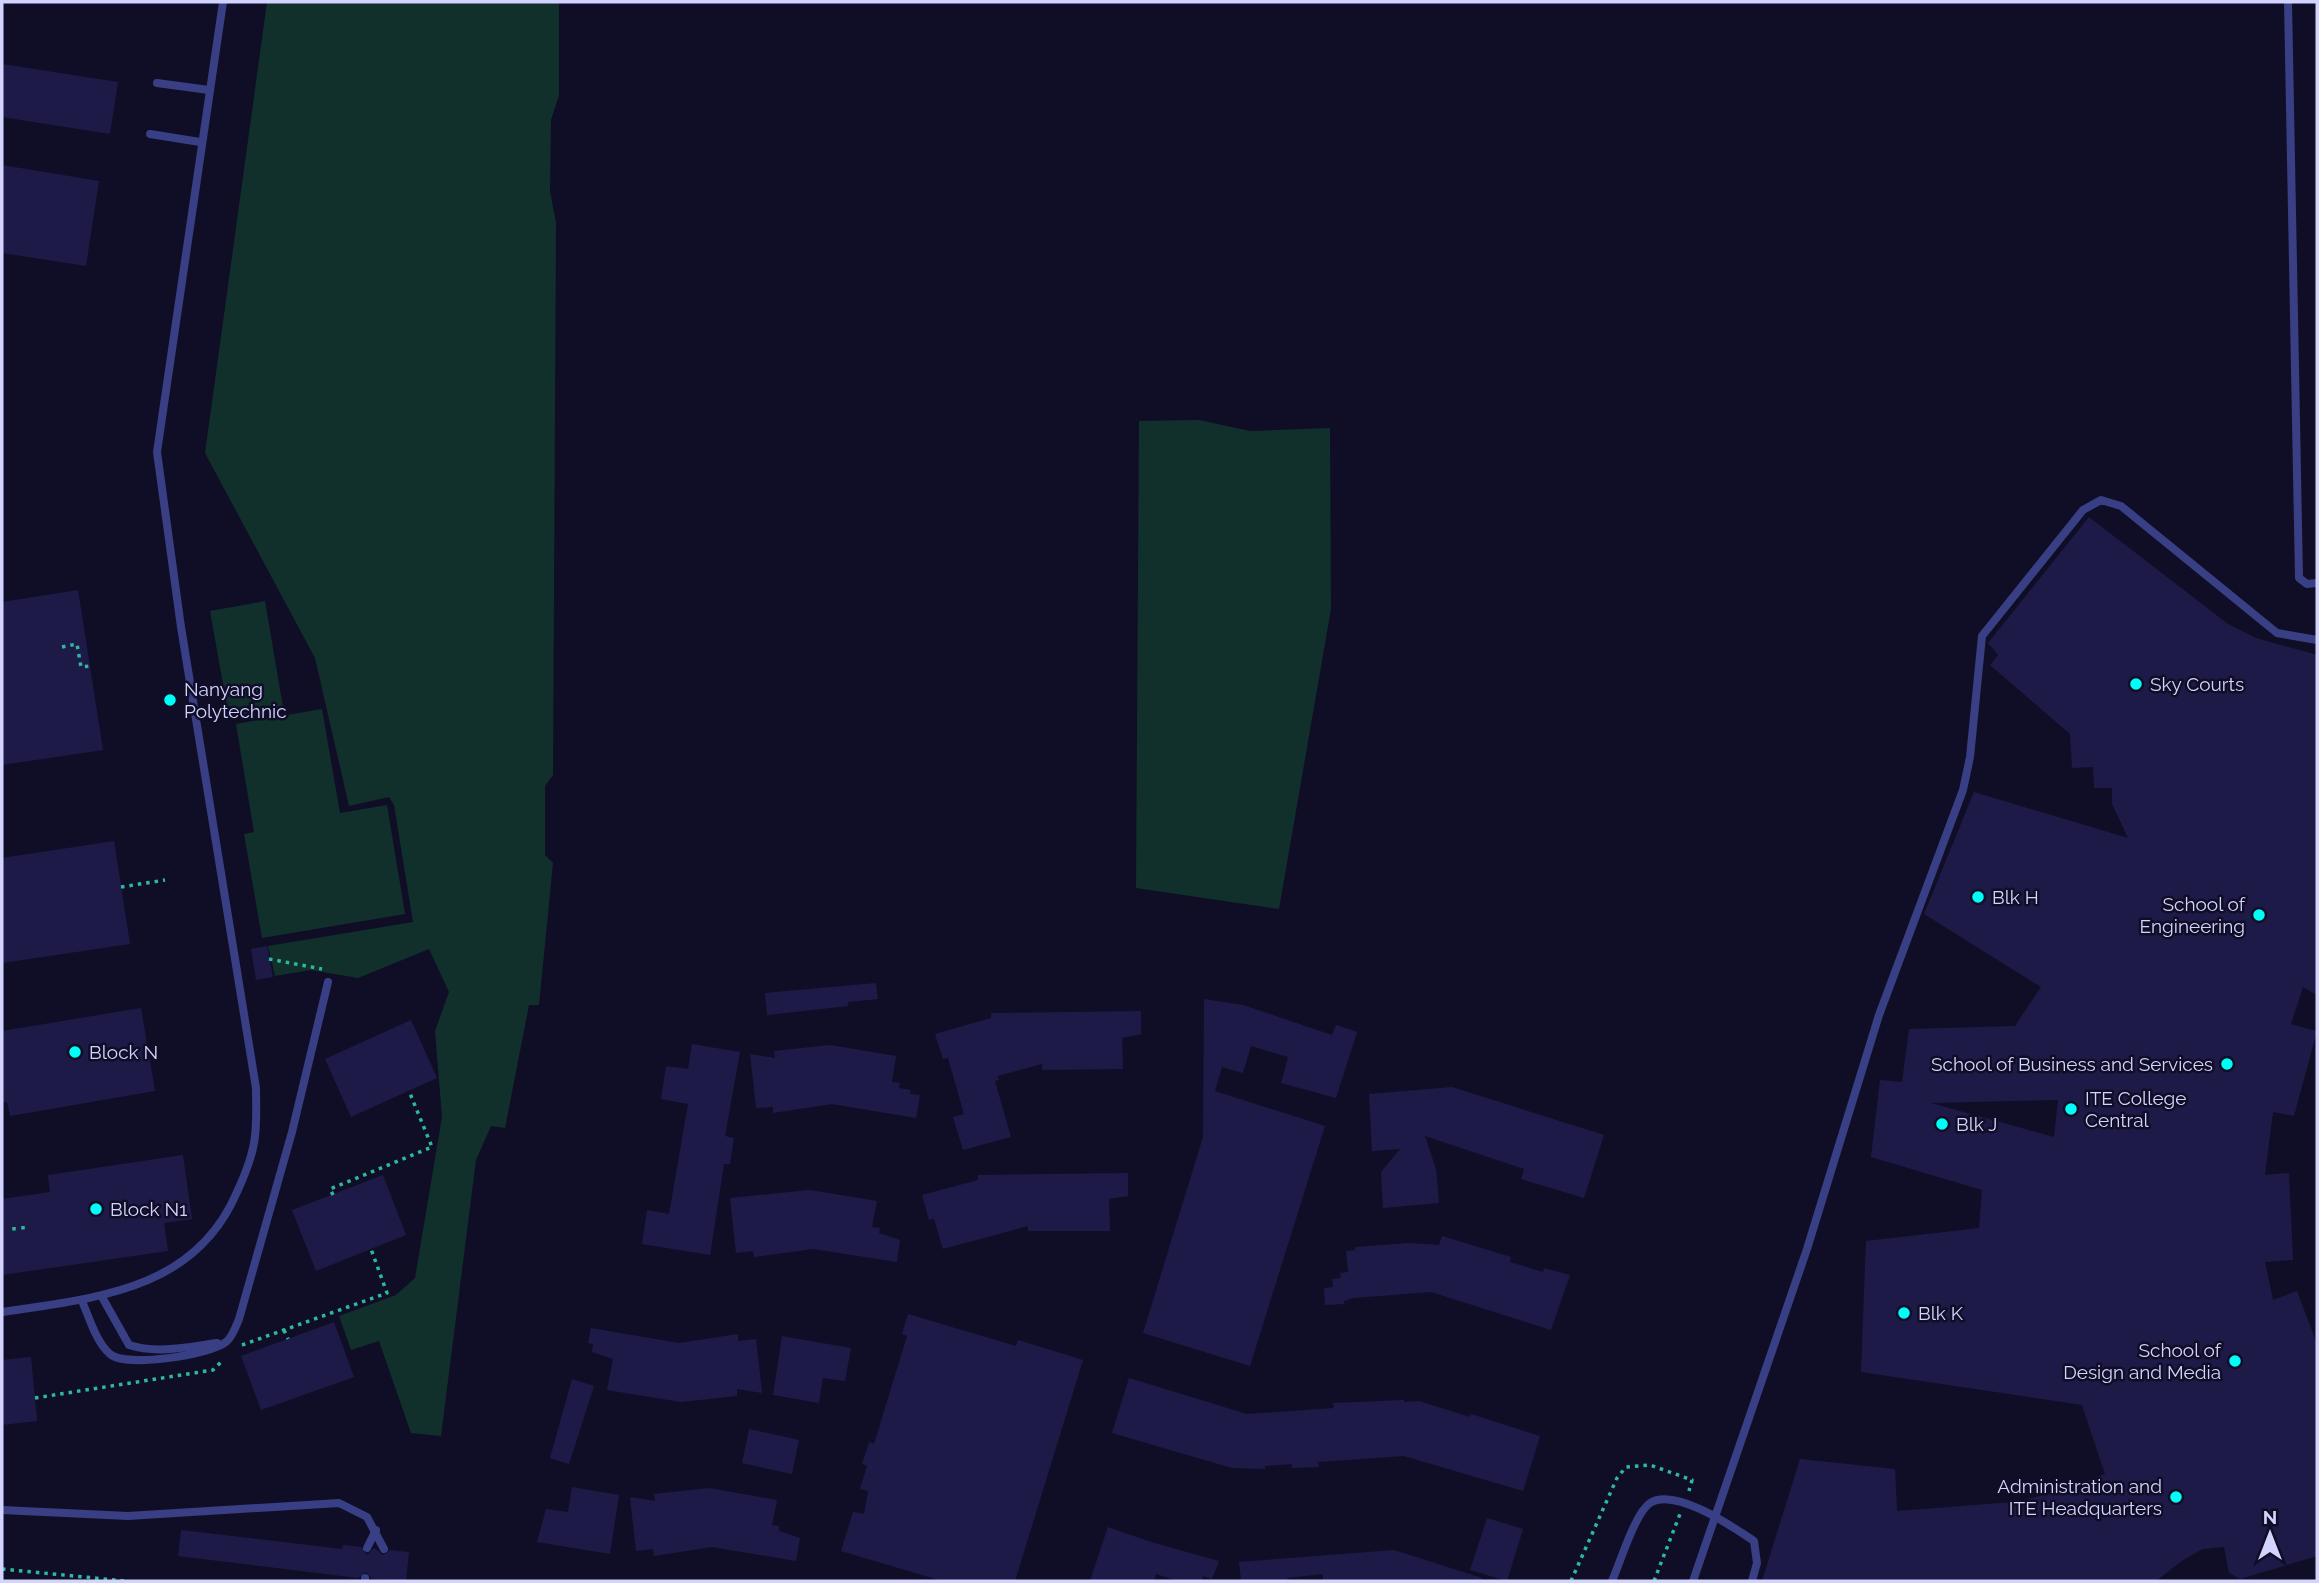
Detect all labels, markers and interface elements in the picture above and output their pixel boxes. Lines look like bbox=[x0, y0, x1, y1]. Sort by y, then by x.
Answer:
place label: Sky Courts bbox=[2150, 673, 2244, 695]
marker: Sky Courts bbox=[2128, 676, 2144, 692]
place label: Nanyang Polytechnic bbox=[184, 678, 287, 722]
marker: Nanyang Polytechnic bbox=[162, 692, 178, 708]
place label: Blk H bbox=[1992, 886, 2039, 908]
marker: Blk H bbox=[1970, 889, 1986, 905]
place label: School of Engineering bbox=[2140, 893, 2246, 937]
marker: School of Engineering bbox=[2251, 907, 2267, 923]
place label: Block N bbox=[89, 1041, 158, 1063]
marker: Block N bbox=[67, 1044, 83, 1060]
place label: School of Business and Services bbox=[1931, 1053, 2213, 1075]
marker: School of Business and Services bbox=[2219, 1056, 2235, 1072]
place label: ITE College Central bbox=[2085, 1087, 2186, 1131]
marker: ITE College Central bbox=[2063, 1101, 2079, 1117]
place label: Blk J bbox=[1956, 1113, 1997, 1135]
marker: Blk J bbox=[1934, 1116, 1950, 1132]
place label: Block N1 bbox=[110, 1198, 187, 1220]
marker: Block N1 bbox=[88, 1201, 104, 1217]
place label: Blk K bbox=[1918, 1302, 1964, 1324]
marker: Blk K bbox=[1896, 1305, 1912, 1321]
place label: School of Design and Media bbox=[2063, 1339, 2222, 1383]
marker: School of Design and Media bbox=[2227, 1353, 2243, 1369]
place label: Administration and ITE Headquarters bbox=[1997, 1475, 2162, 1519]
marker: Administration and ITE Headquarters bbox=[2168, 1489, 2184, 1505]
north arrow bbox=[2235, 1499, 2305, 1569]
text: N bbox=[2263, 1506, 2277, 1528]

